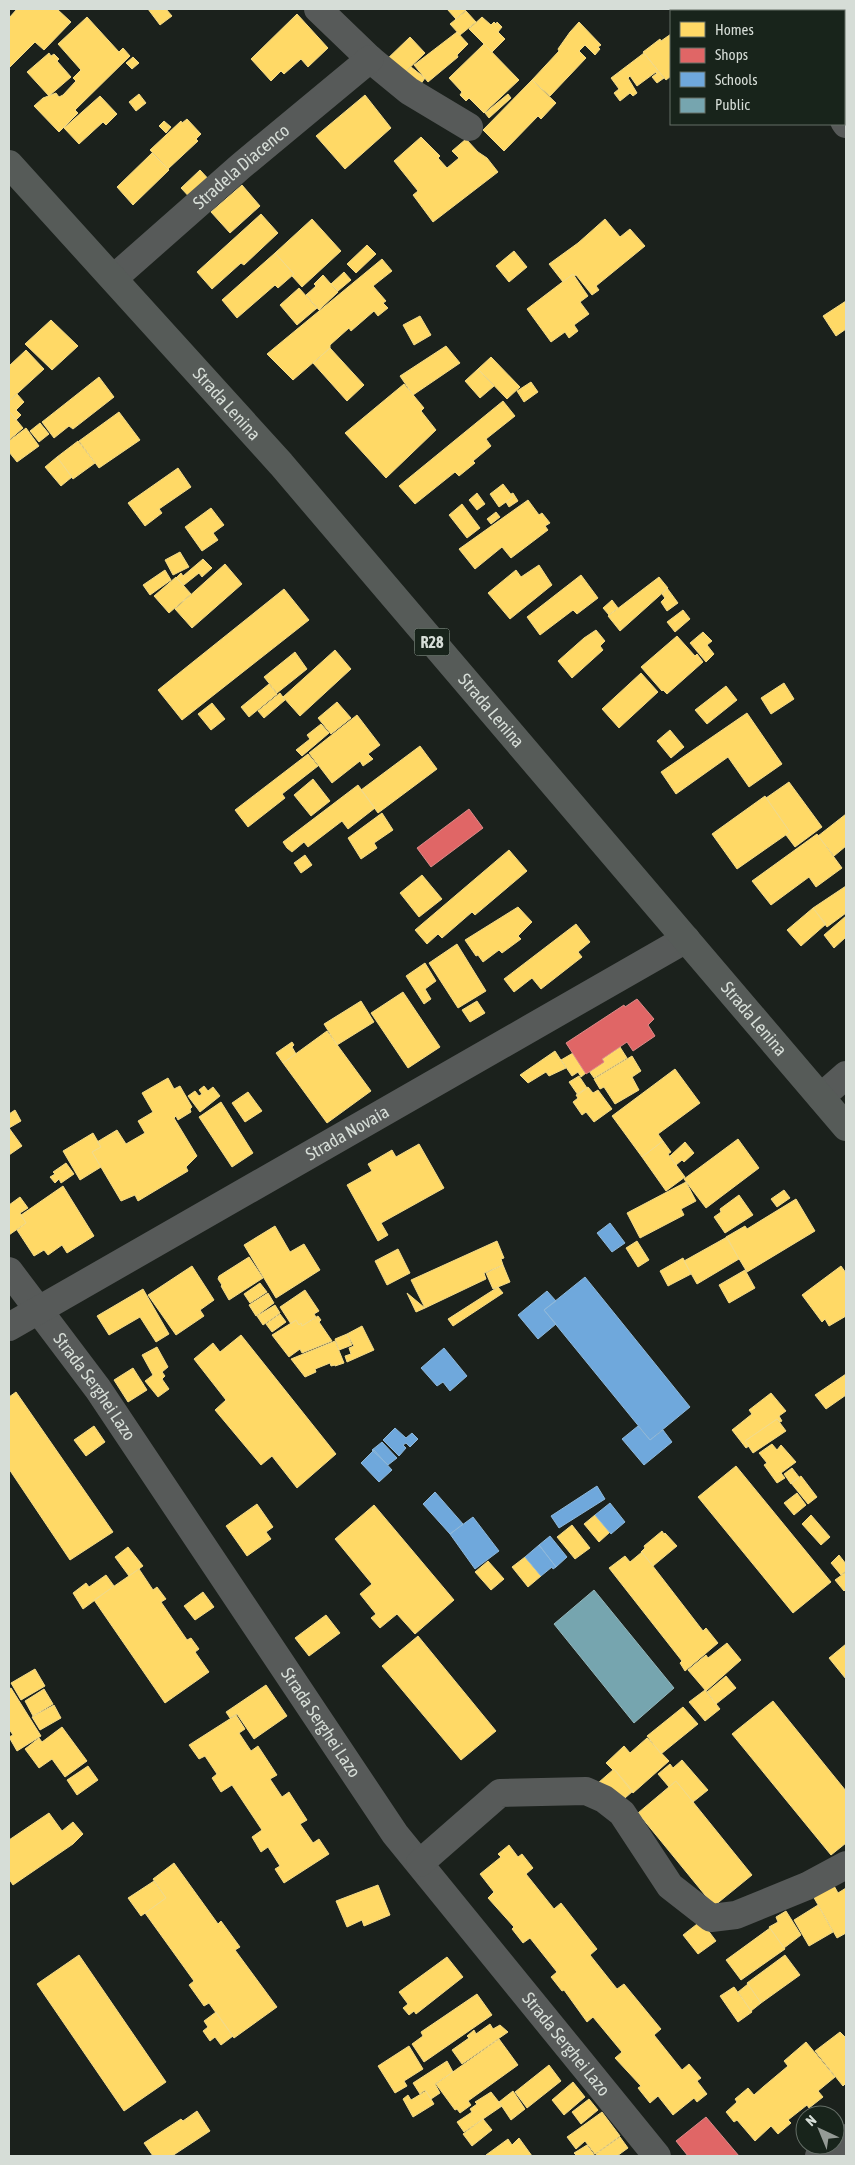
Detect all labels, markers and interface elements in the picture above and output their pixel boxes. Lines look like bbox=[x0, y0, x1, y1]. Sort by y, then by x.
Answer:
legend bbox=[670, 10, 845, 125]
text: Homes bbox=[715, 21, 754, 38]
text: Shops bbox=[715, 46, 748, 63]
text: Schools bbox=[715, 71, 758, 88]
text: Public bbox=[715, 96, 750, 113]
street label: Stradela Diacenco bbox=[189, 120, 293, 213]
street label: Strada Lenina bbox=[189, 363, 265, 444]
road number: R28 bbox=[414, 628, 450, 656]
street label: Strada Lenina bbox=[454, 669, 529, 752]
street label: Strada Lenina bbox=[717, 977, 792, 1060]
street label: Strada Novaia bbox=[302, 1101, 392, 1165]
street label: Strada Serghei Lazo bbox=[49, 1328, 140, 1444]
street label: Strada Serghei Lazo bbox=[277, 1664, 365, 1781]
street label: Strada Serghei Lazo bbox=[518, 1988, 615, 2100]
north arrow bbox=[795, 2105, 845, 2155]
text: N bbox=[802, 2112, 819, 2129]

